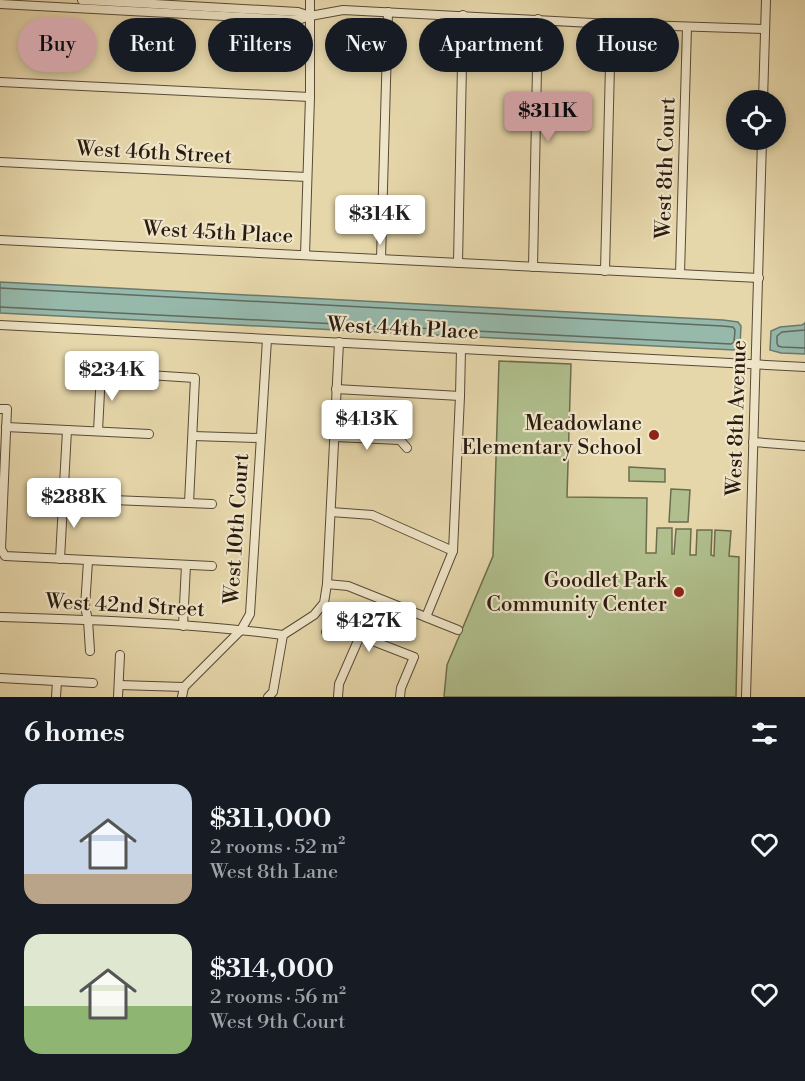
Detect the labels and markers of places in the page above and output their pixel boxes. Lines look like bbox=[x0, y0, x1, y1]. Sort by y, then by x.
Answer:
pin: $311K bbox=[506, 92, 590, 143]
pin: $314K bbox=[338, 195, 422, 246]
pin: $234K bbox=[70, 351, 154, 402]
pin: $413K bbox=[325, 400, 409, 451]
place label: Meadowlane Elementary School bbox=[462, 411, 642, 461]
marker: Meadowlane Elementary School bbox=[647, 428, 661, 442]
pin: $288K bbox=[32, 478, 116, 529]
place label: Goodlet Park Community Center bbox=[486, 568, 668, 618]
marker: Goodlet Park Community Center bbox=[672, 585, 686, 599]
pin: $427K bbox=[327, 602, 411, 653]

